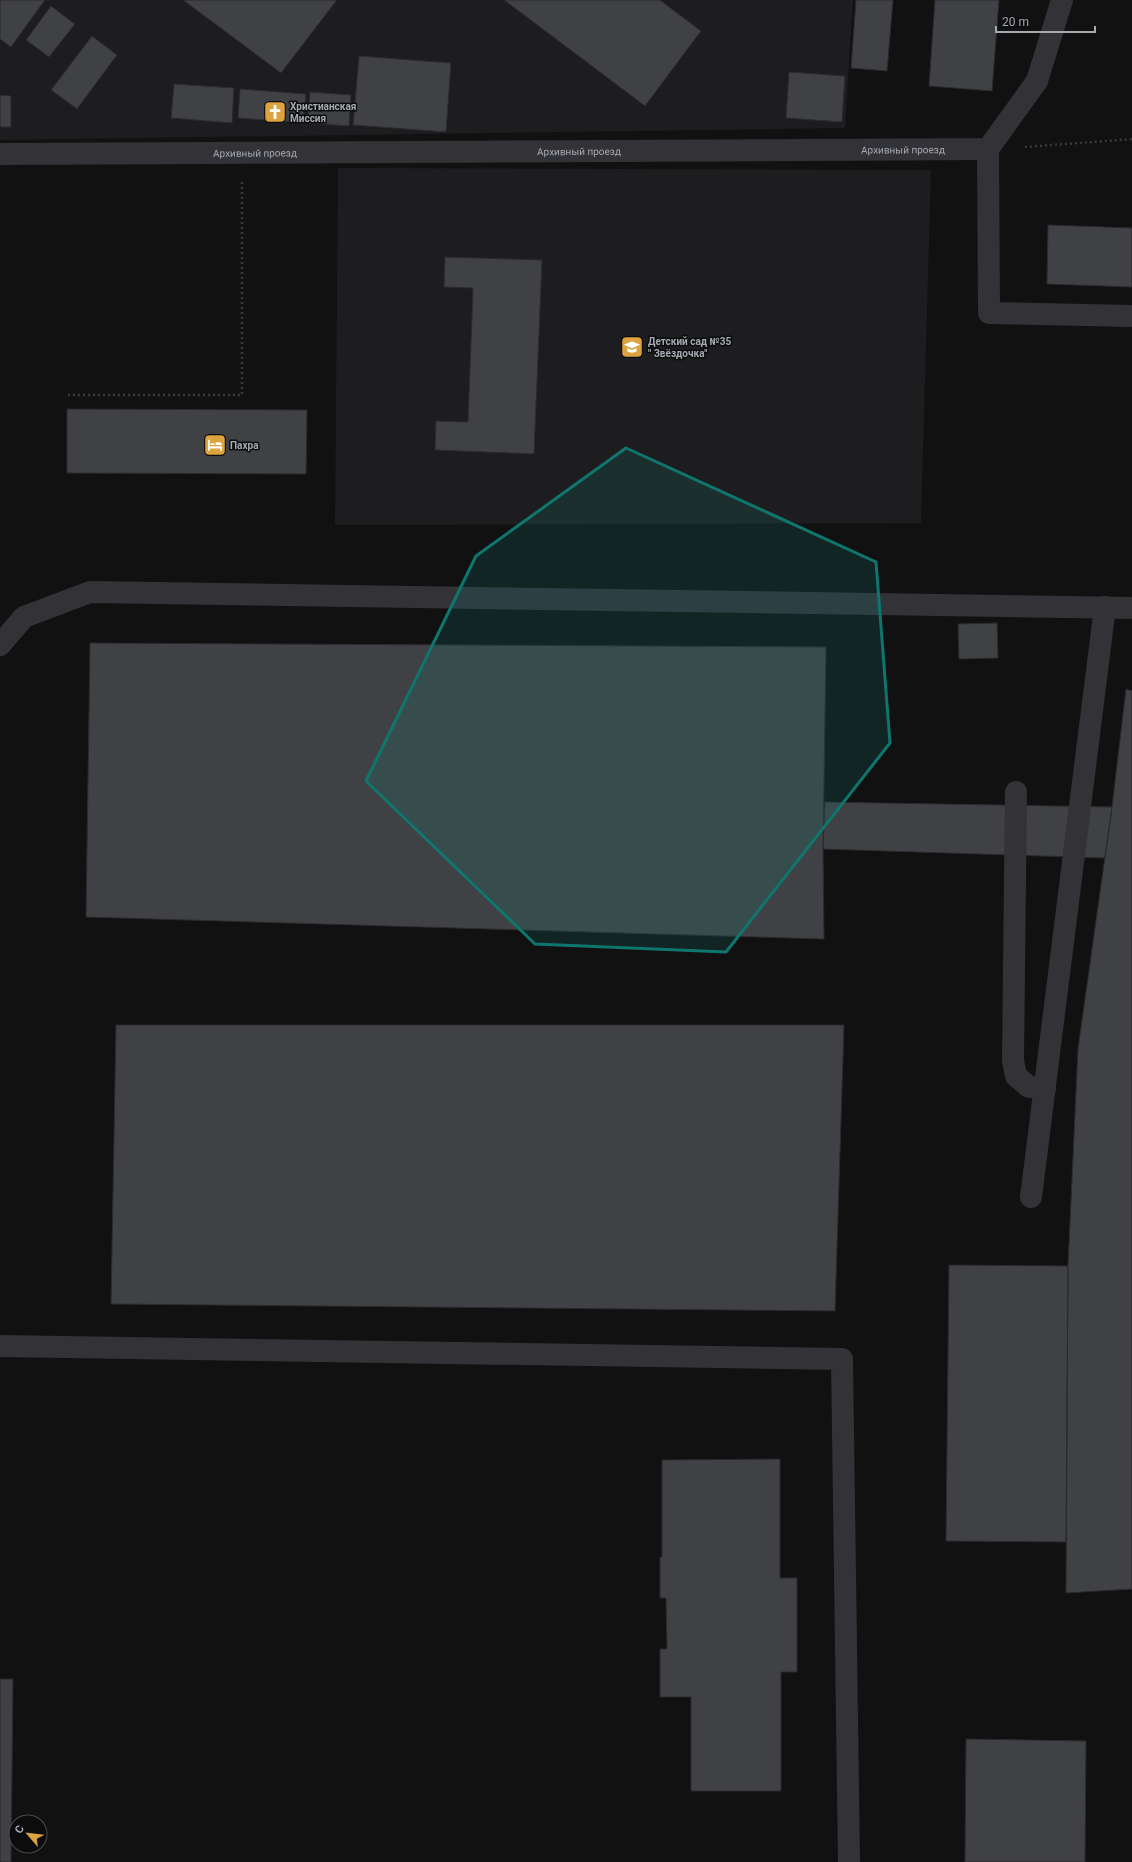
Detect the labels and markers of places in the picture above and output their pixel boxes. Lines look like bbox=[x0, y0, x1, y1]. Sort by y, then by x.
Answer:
church icon: Христианская Миссия bbox=[262, 99, 288, 125]
place label: Христианская Миссия bbox=[290, 101, 356, 124]
school or university icon: Детский сад №35 " Звёздочка" bbox=[619, 334, 645, 360]
place label: Детский сад №35 " Звёздочка" bbox=[648, 336, 731, 359]
hotel icon: Пахра bbox=[202, 432, 228, 458]
place label: Пахра bbox=[230, 440, 259, 451]

